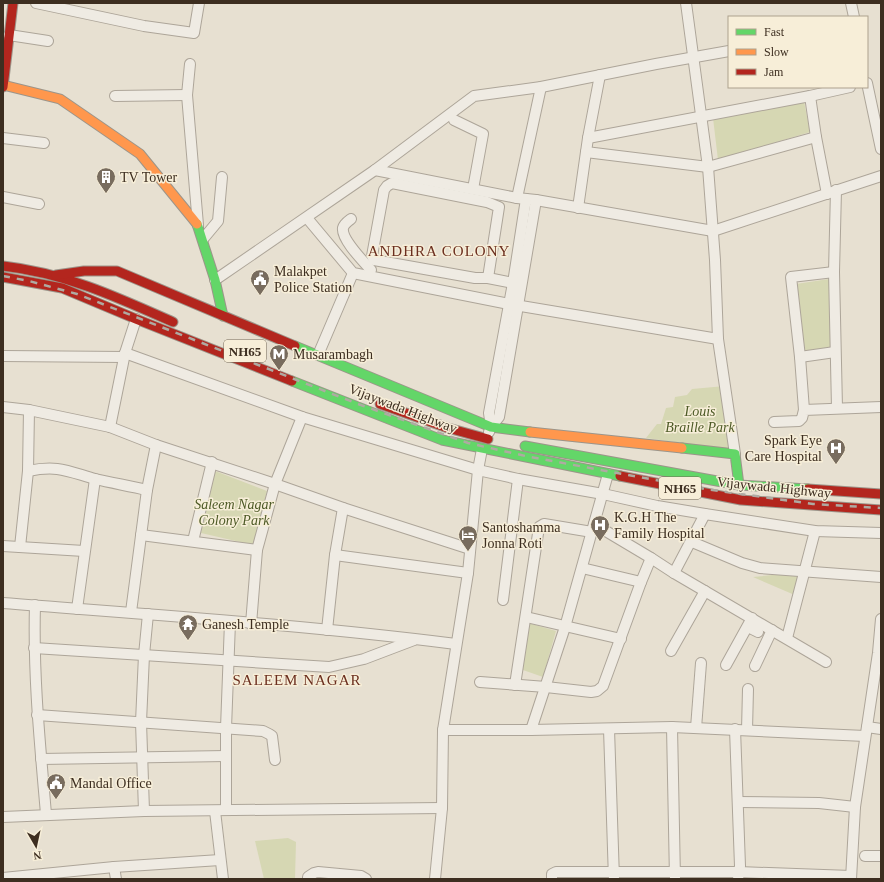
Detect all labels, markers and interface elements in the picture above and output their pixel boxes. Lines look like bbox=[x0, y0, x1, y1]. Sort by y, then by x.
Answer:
legend bbox=[728, 16, 868, 88]
text: Fast bbox=[764, 25, 785, 39]
text: Slow bbox=[764, 45, 789, 59]
text: Jam bbox=[764, 65, 784, 79]
building icon: TV Tower bbox=[95, 166, 117, 194]
place label: TV Tower bbox=[120, 170, 178, 185]
district label: ANDHRA COLONY bbox=[368, 243, 510, 259]
place label: Malakpet Police Station bbox=[274, 264, 352, 295]
public building icon: Malakpet Police Station bbox=[249, 268, 271, 296]
road number: NH65 bbox=[224, 340, 266, 362]
metro station icon: Musarambagh bbox=[268, 343, 290, 371]
place label: Musarambagh bbox=[293, 347, 373, 362]
street label: Vijaywada Highway bbox=[347, 381, 459, 436]
park label: Louis Braille Park bbox=[665, 404, 736, 435]
place label: Spark Eye Care Hospital bbox=[745, 433, 822, 464]
hospital icon: Spark Eye Care Hospital bbox=[825, 437, 847, 465]
street label: Vijaywada Highway bbox=[716, 474, 832, 501]
road number: NH65 bbox=[659, 477, 701, 499]
park label: Saleem Nagar Colony Park bbox=[194, 497, 274, 528]
place label: K.G.H The Family Hospital bbox=[614, 510, 705, 541]
hospital icon: K.G.H The Family Hospital bbox=[589, 514, 611, 542]
place label: Santoshamma Jonna Roti bbox=[482, 520, 561, 551]
hotel icon: Santoshamma Jonna Roti bbox=[457, 524, 479, 552]
temple icon: Ganesh Temple bbox=[177, 613, 199, 641]
place label: Ganesh Temple bbox=[202, 617, 289, 632]
district label: SALEEM NAGAR bbox=[232, 672, 362, 688]
public building icon: Mandal Office bbox=[45, 772, 67, 800]
place label: Mandal Office bbox=[70, 776, 152, 791]
north arrow bbox=[16, 826, 56, 866]
text: N bbox=[33, 849, 42, 862]

